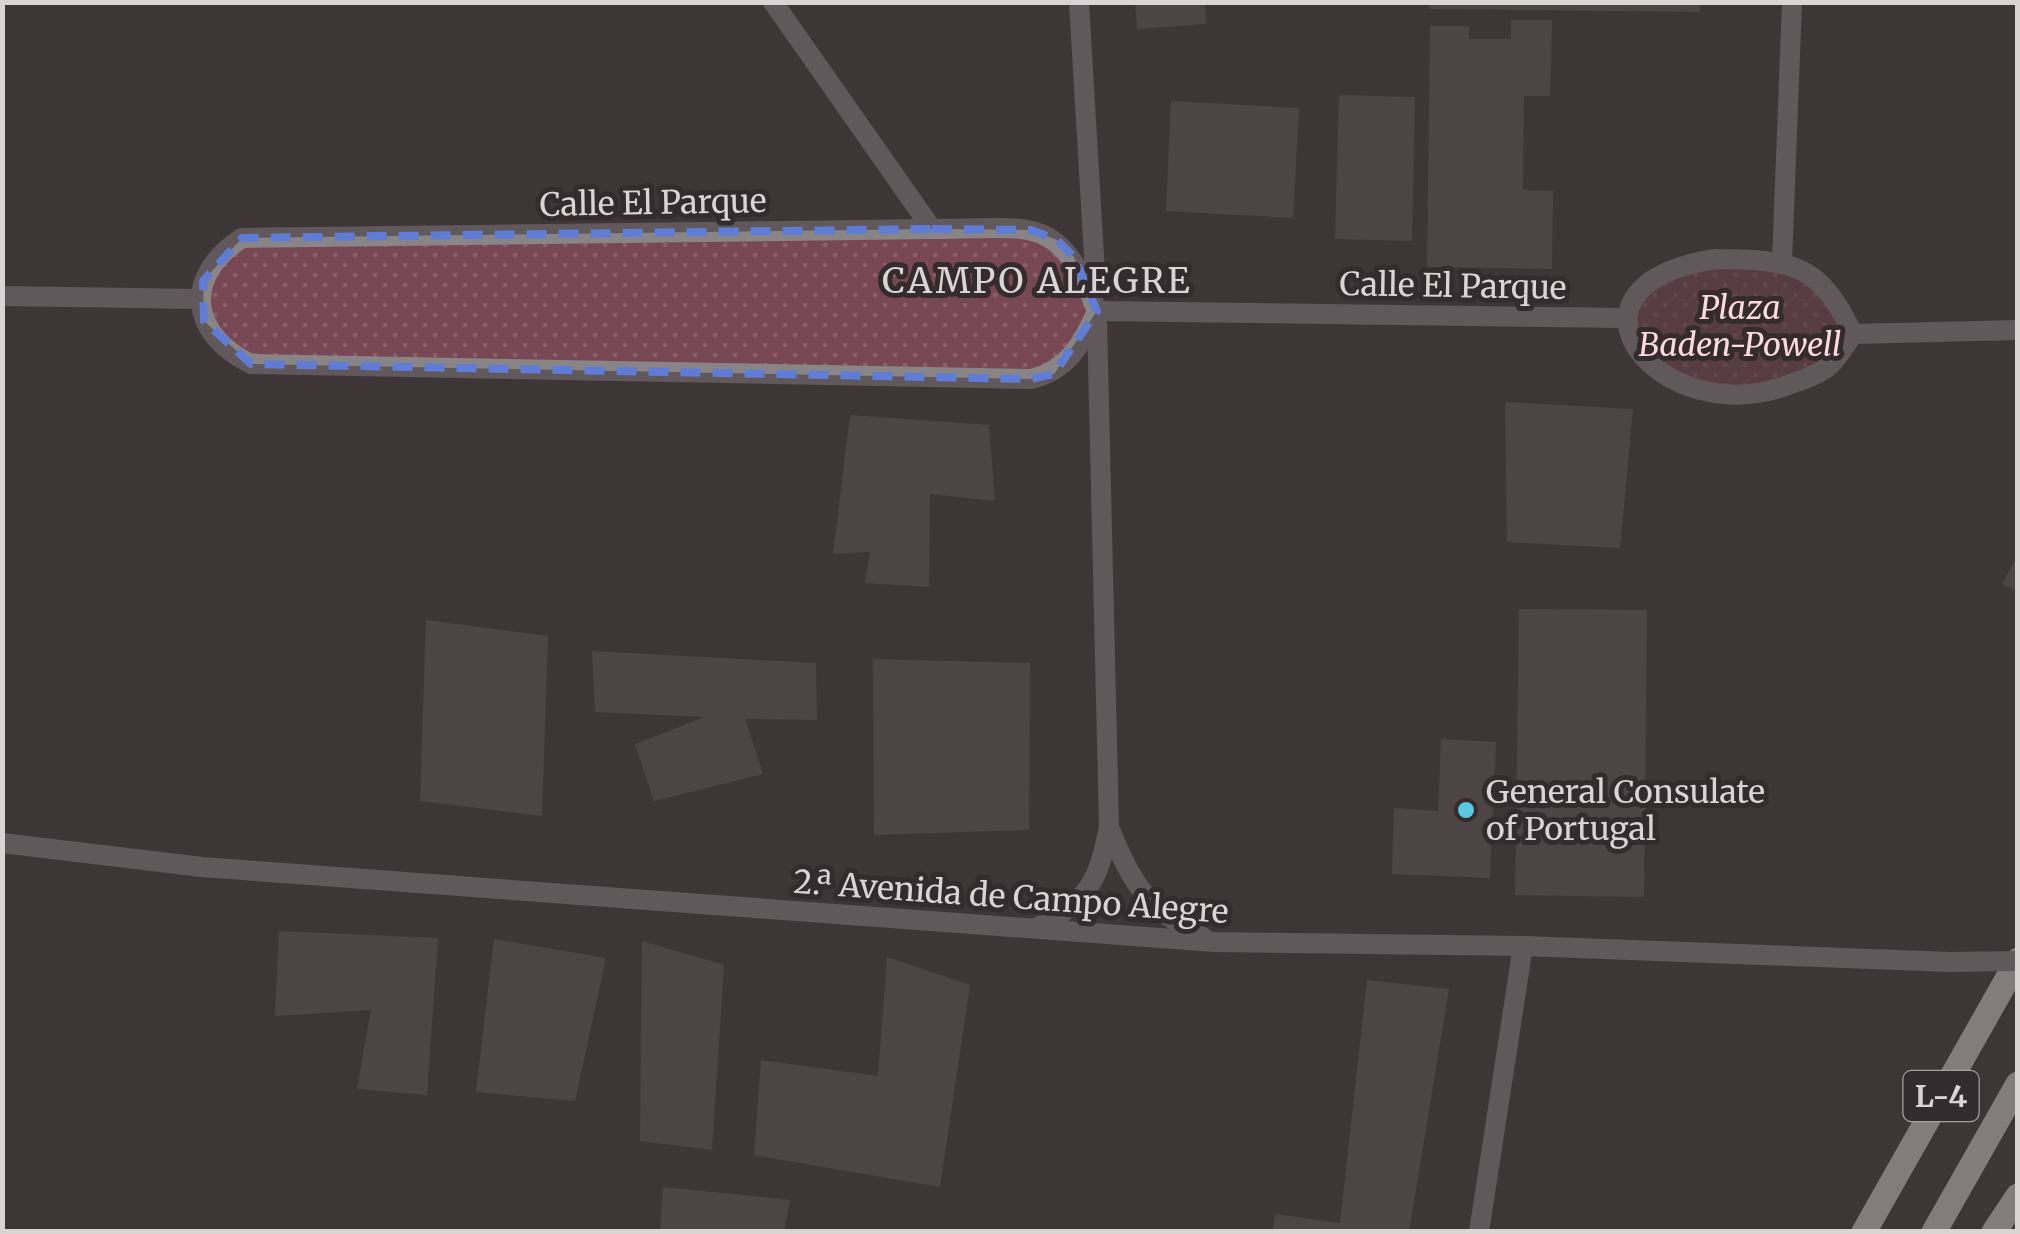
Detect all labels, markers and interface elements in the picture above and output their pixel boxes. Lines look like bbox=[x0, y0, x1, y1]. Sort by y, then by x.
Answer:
street label: Calle El Parque bbox=[539, 181, 767, 225]
district label: CAMPO ALEGRE bbox=[882, 259, 1192, 303]
street label: Calle El Parque bbox=[1339, 264, 1567, 308]
park label: Plaza Baden-Powell bbox=[1638, 288, 1842, 365]
place label: General Consulate of Portugal bbox=[1486, 772, 1765, 849]
marker: General Consulate of Portugal bbox=[1455, 799, 1477, 821]
street label: 2.ª Avenida de Campo Alegre bbox=[792, 862, 1230, 932]
road number: L-4 bbox=[1904, 1071, 1978, 1121]

